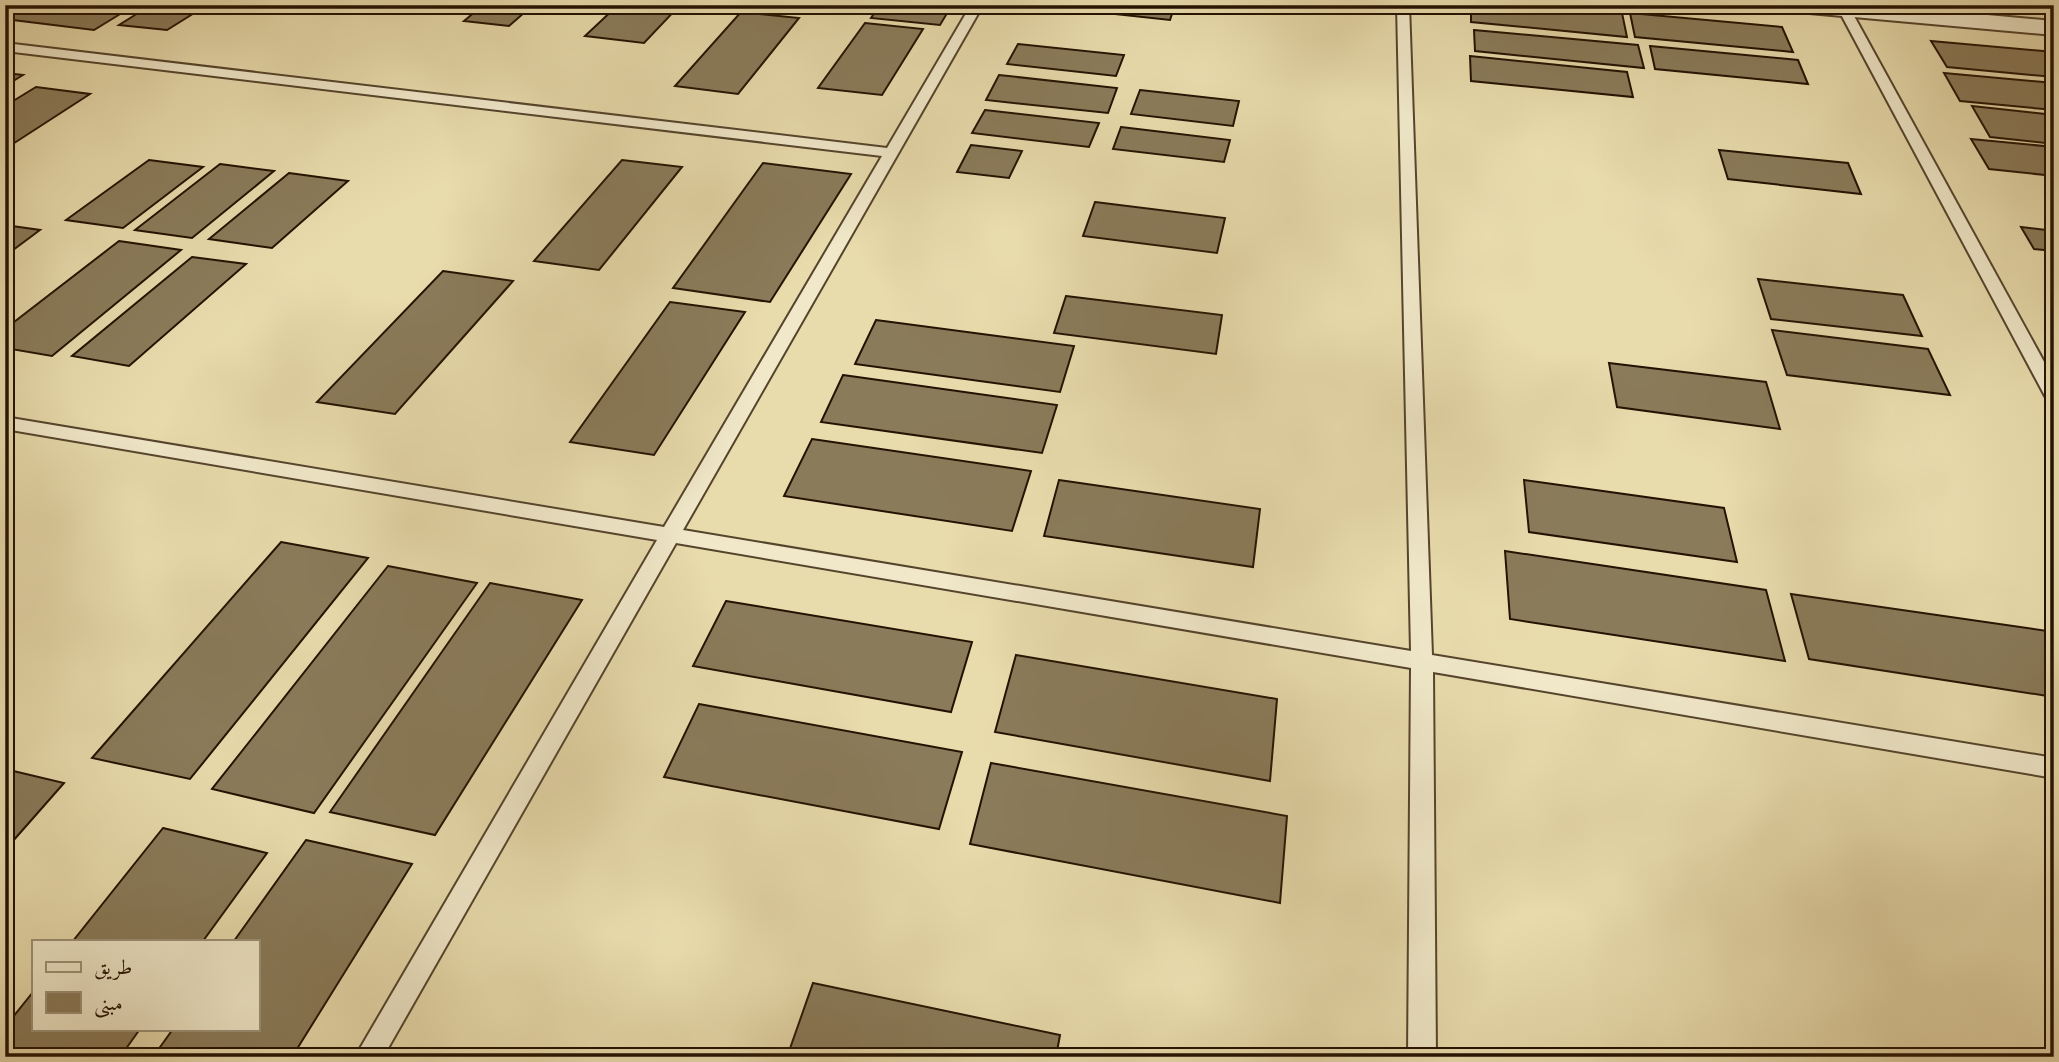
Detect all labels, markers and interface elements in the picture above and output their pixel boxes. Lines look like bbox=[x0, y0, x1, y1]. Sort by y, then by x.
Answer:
legend bbox=[32, 940, 259, 1030]
text: طريق bbox=[94, 955, 132, 981]
text: مبنى bbox=[94, 991, 123, 1018]

